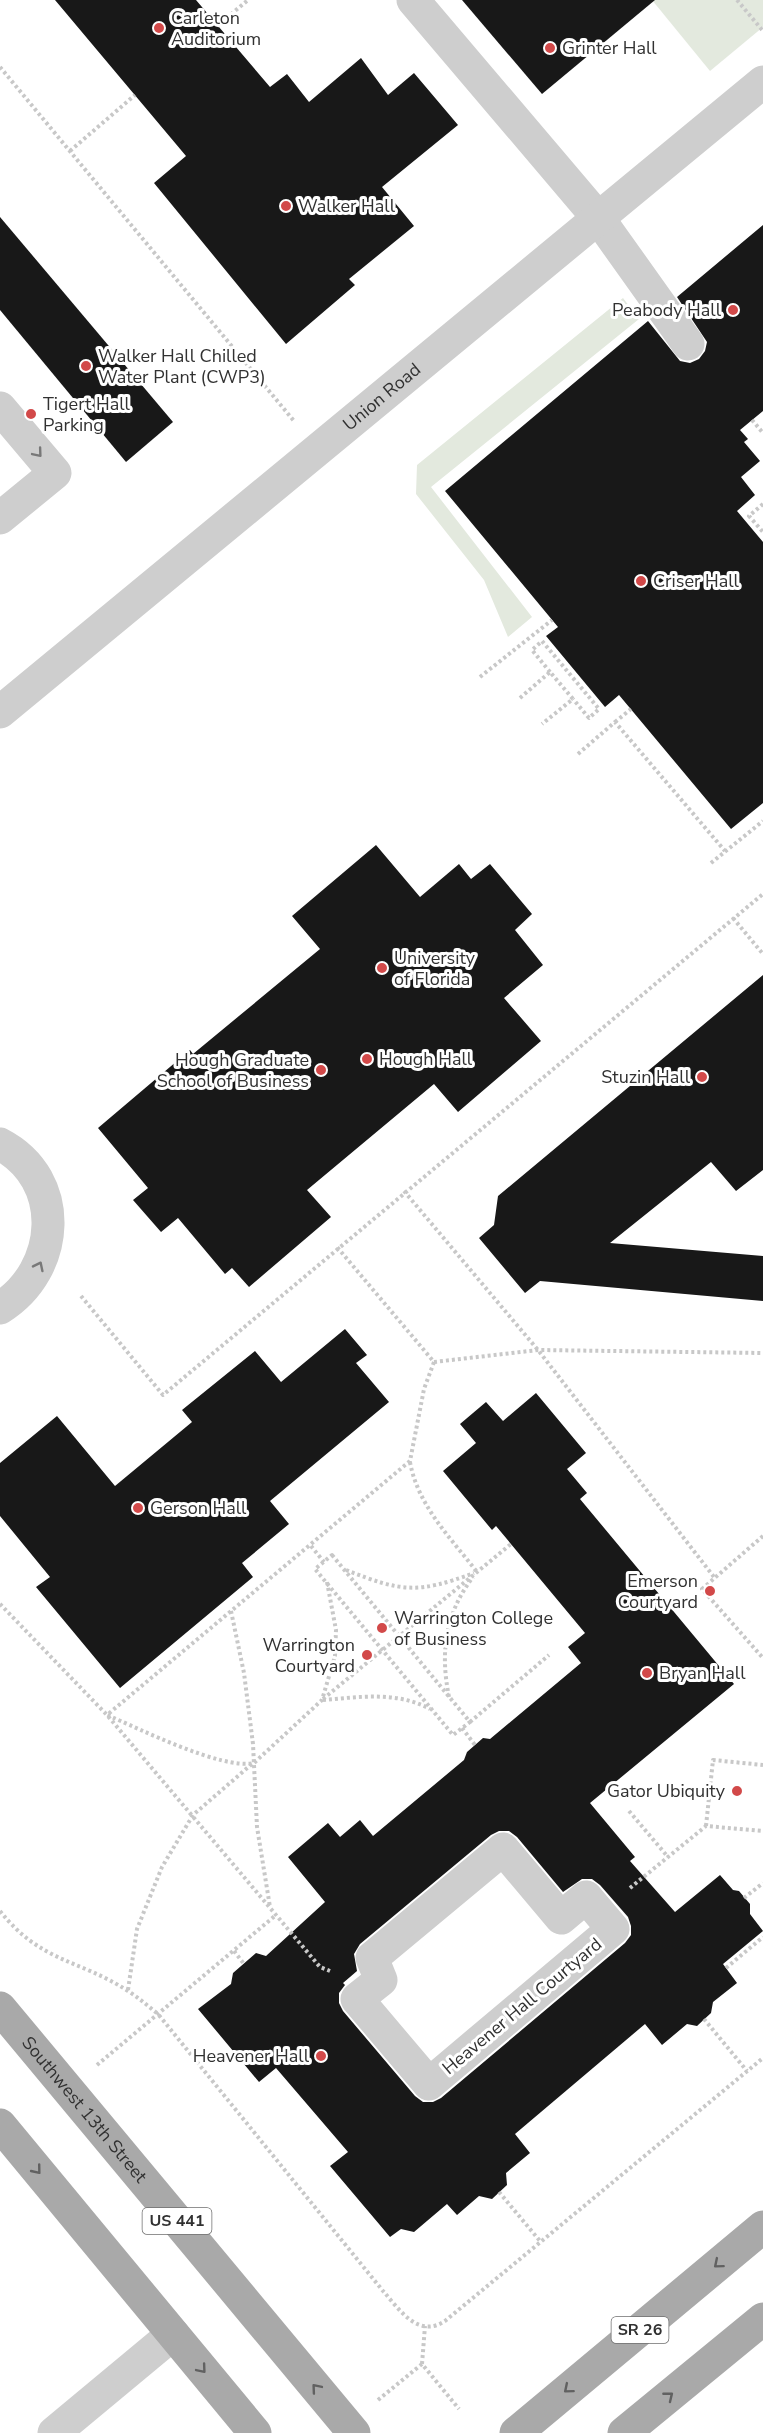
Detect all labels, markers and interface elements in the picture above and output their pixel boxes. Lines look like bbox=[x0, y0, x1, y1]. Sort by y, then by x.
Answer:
place label: Carleton Auditorium bbox=[171, 6, 261, 51]
marker: Carleton Auditorium bbox=[152, 21, 166, 35]
place label: Grinter Hall bbox=[562, 36, 657, 60]
marker: Grinter Hall bbox=[543, 41, 557, 55]
place label: Walker Hall bbox=[298, 194, 396, 218]
marker: Walker Hall bbox=[279, 199, 293, 213]
place label: Peabody Hall bbox=[612, 298, 722, 322]
marker: Peabody Hall bbox=[726, 303, 740, 317]
place label: Walker Hall Chilled Water Plant (CWP3) bbox=[98, 344, 266, 389]
street label: Union Road bbox=[338, 358, 426, 436]
marker: Walker Hall Chilled Water Plant (CWP3) bbox=[79, 359, 93, 373]
place label: Tigert Hall Parking bbox=[43, 392, 131, 437]
marker: Tigert Hall Parking bbox=[24, 407, 38, 421]
one-way arrow bbox=[31, 446, 42, 457]
place label: Criser Hall bbox=[653, 569, 740, 593]
marker: Criser Hall bbox=[634, 574, 648, 588]
place label: University of Florida bbox=[394, 946, 476, 991]
marker: University of Florida bbox=[375, 961, 389, 975]
place label: Hough Hall bbox=[379, 1047, 473, 1071]
place label: Hough Graduate School of Business bbox=[157, 1048, 309, 1093]
marker: Hough Hall bbox=[360, 1052, 374, 1066]
marker: Hough Graduate School of Business bbox=[314, 1063, 328, 1077]
place label: Stuzin Hall bbox=[601, 1065, 691, 1089]
marker: Stuzin Hall bbox=[695, 1070, 709, 1084]
one-way arrow bbox=[31, 1261, 43, 1272]
place label: Gerson Hall bbox=[150, 1496, 247, 1520]
marker: Gerson Hall bbox=[131, 1501, 145, 1515]
place label: Emerson Courtyard bbox=[618, 1569, 698, 1614]
marker: Emerson Courtyard bbox=[703, 1584, 717, 1598]
place label: Warrington College of Business bbox=[394, 1606, 553, 1651]
marker: Warrington College of Business bbox=[375, 1621, 389, 1635]
place label: Warrington Courtyard bbox=[262, 1633, 355, 1678]
marker: Warrington Courtyard bbox=[360, 1648, 374, 1662]
place label: Bryan Hall bbox=[659, 1661, 746, 1685]
marker: Bryan Hall bbox=[640, 1666, 654, 1680]
place label: Gator Ubiquity bbox=[607, 1779, 726, 1803]
marker: Gator Ubiquity bbox=[730, 1784, 744, 1798]
street label: Heavener Hall Courtyard bbox=[437, 1932, 607, 2080]
street label: Southwest 13th Street bbox=[16, 2031, 153, 2188]
place label: Heavener Hall bbox=[193, 2044, 310, 2068]
marker: Heavener Hall bbox=[314, 2049, 328, 2063]
one-way arrow bbox=[30, 2163, 41, 2174]
road number: US 441 bbox=[142, 2208, 212, 2234]
one-way arrow bbox=[714, 2257, 725, 2268]
road number: SR 26 bbox=[612, 2317, 668, 2343]
one-way arrow bbox=[195, 2362, 206, 2373]
one-way arrow bbox=[564, 2382, 575, 2393]
one-way arrow bbox=[313, 2384, 324, 2395]
one-way arrow bbox=[662, 2392, 673, 2403]

